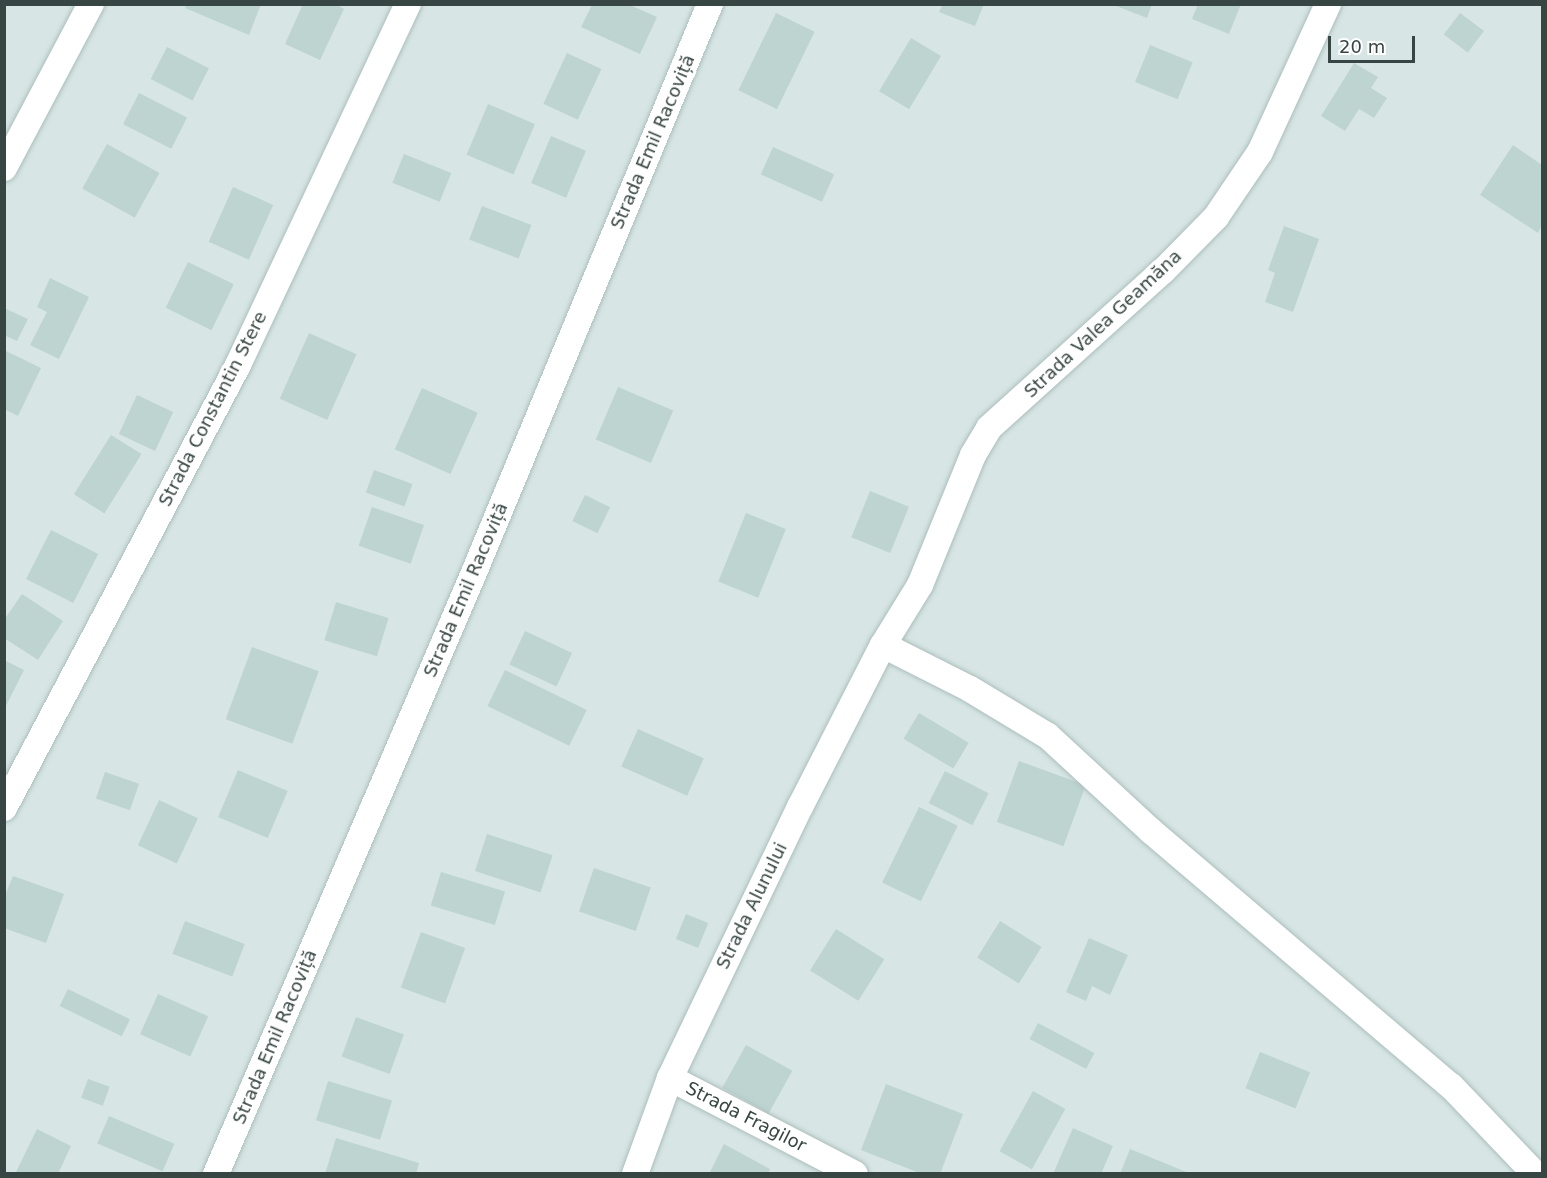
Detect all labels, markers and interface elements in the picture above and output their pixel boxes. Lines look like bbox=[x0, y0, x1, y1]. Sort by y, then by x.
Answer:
scale bar bbox=[1331, 24, 1418, 62]
text: 20 m bbox=[1339, 36, 1385, 57]
street label: Strada Emil Racoviță bbox=[606, 51, 700, 233]
street label: Strada Valea Geamăna bbox=[1020, 246, 1186, 402]
street label: Strada Constantin Stere bbox=[154, 308, 272, 510]
street label: Strada Emil Racoviță bbox=[419, 499, 513, 681]
street label: Strada Alunului bbox=[712, 839, 792, 973]
street label: Strada Emil Racoviță bbox=[228, 946, 322, 1128]
street label: Strada Fragilor bbox=[682, 1077, 810, 1157]

